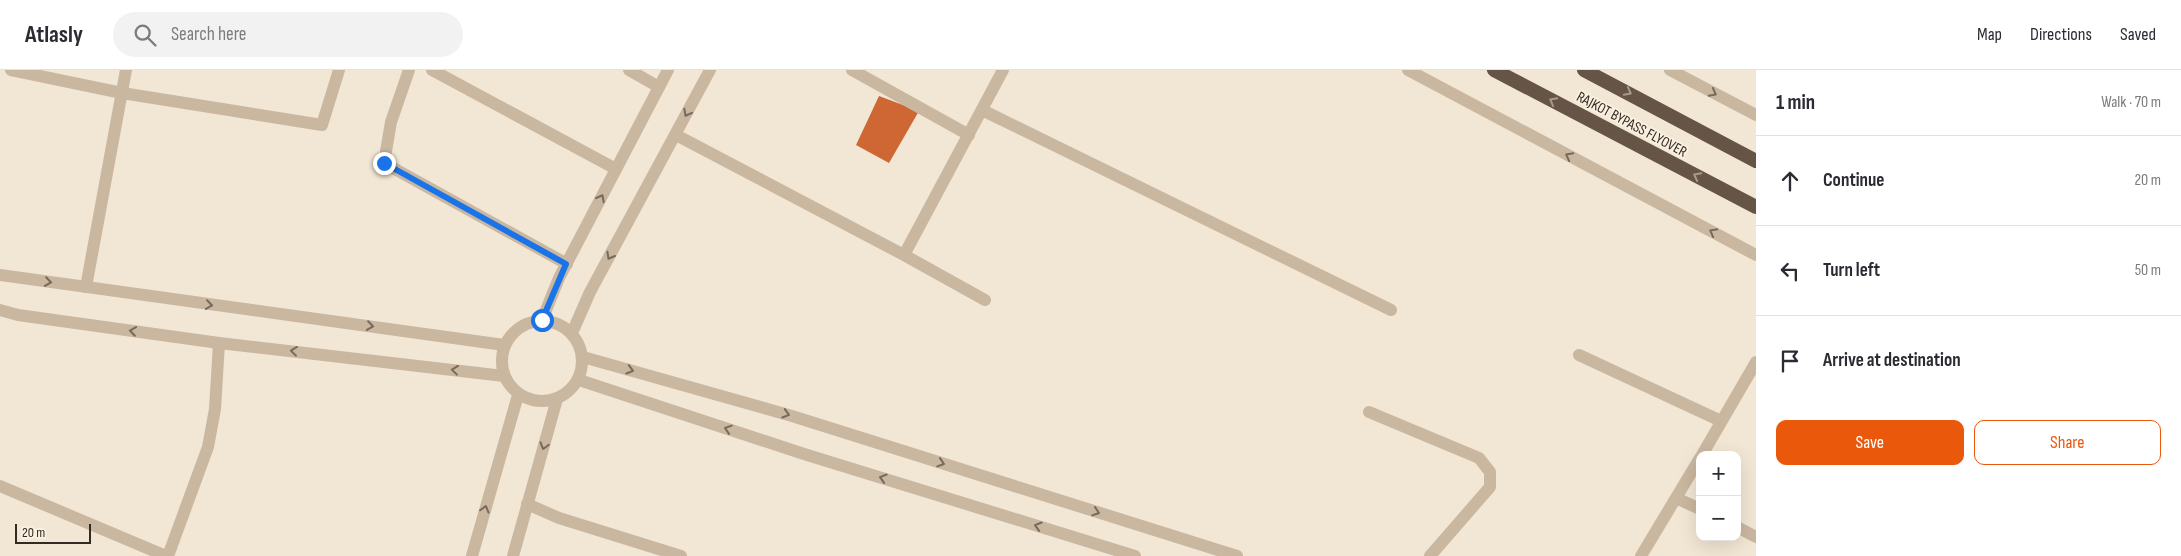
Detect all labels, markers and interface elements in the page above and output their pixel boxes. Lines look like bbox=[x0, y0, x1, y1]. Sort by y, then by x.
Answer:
search box bbox=[113, 12, 463, 57]
text: Atlasly bbox=[25, 20, 83, 49]
icon: search bbox=[131, 21, 159, 49]
text: Search here bbox=[171, 23, 246, 46]
text: Map bbox=[1977, 24, 2002, 45]
text: Directions bbox=[2030, 24, 2092, 45]
text: Saved bbox=[2120, 24, 2156, 45]
one-way arrow bbox=[1623, 86, 1632, 96]
street label: RAJKOT BYPASS FLYOVER bbox=[1573, 87, 1690, 162]
one-way arrow bbox=[1708, 87, 1717, 97]
text: 1 min bbox=[1776, 90, 1815, 115]
text: Walk · 70 m bbox=[2101, 93, 2161, 112]
one-way arrow bbox=[1549, 97, 1558, 107]
one-way arrow bbox=[683, 108, 693, 117]
route end bbox=[373, 152, 396, 175]
one-way arrow bbox=[1566, 152, 1575, 162]
icon: ahead bbox=[1776, 167, 1804, 195]
text: Continue bbox=[1823, 169, 1884, 192]
text: 20 m bbox=[2134, 171, 2161, 190]
one-way arrow bbox=[1694, 172, 1703, 182]
one-way arrow bbox=[595, 194, 605, 203]
one-way arrow bbox=[1709, 228, 1718, 238]
one-way arrow bbox=[606, 251, 616, 260]
icon: left bbox=[1776, 257, 1804, 285]
text: Turn left bbox=[1823, 259, 1880, 282]
text: 50 m bbox=[2135, 261, 2161, 280]
one-way arrow bbox=[44, 276, 53, 286]
one-way arrow bbox=[205, 299, 213, 310]
route start bbox=[531, 309, 554, 332]
one-way arrow bbox=[366, 320, 374, 331]
one-way arrow bbox=[128, 326, 136, 337]
one-way arrow bbox=[289, 346, 297, 357]
icon: arrive bbox=[1776, 347, 1804, 375]
text: Arrive at destination bbox=[1823, 349, 1961, 372]
one-way arrow bbox=[451, 365, 459, 376]
one-way arrow bbox=[625, 365, 633, 375]
one-way arrow bbox=[782, 408, 791, 419]
button: Save bbox=[1776, 420, 1964, 465]
button: Share bbox=[1974, 420, 2161, 465]
one-way arrow bbox=[725, 424, 733, 434]
one-way arrow bbox=[539, 442, 549, 450]
map controls bbox=[1696, 451, 1741, 541]
button: + bbox=[1696, 451, 1741, 496]
one-way arrow bbox=[937, 457, 945, 467]
one-way arrow bbox=[879, 474, 888, 484]
button: − bbox=[1696, 496, 1741, 541]
one-way arrow bbox=[479, 505, 489, 514]
one-way arrow bbox=[1092, 506, 1100, 516]
scale bar bbox=[15, 521, 91, 544]
one-way arrow bbox=[1035, 522, 1043, 532]
text: 20 m bbox=[22, 524, 45, 541]

